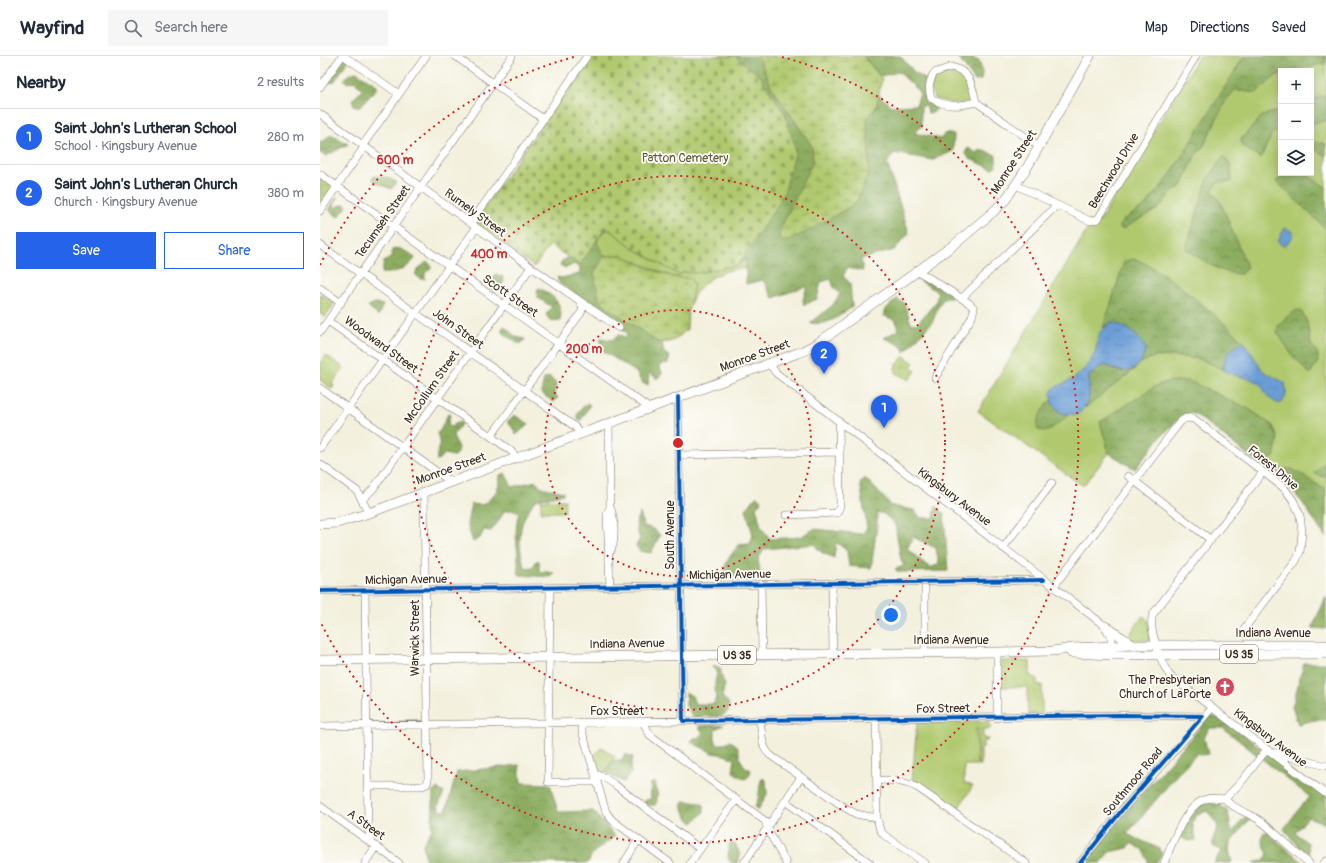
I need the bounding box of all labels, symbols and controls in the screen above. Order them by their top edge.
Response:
search box [108,10,388,46]
text: Wayfind [20,16,84,40]
icon: search [122,17,144,39]
text: Search here [154,18,228,37]
text: Map [1145,19,1168,36]
text: Directions [1190,19,1249,36]
text: Saved [1271,19,1306,36]
map controls [1278,68,1314,176]
button: + [1278,68,1314,104]
text: Nearby [16,72,65,93]
text: 2 results [257,74,304,90]
button: − [1278,104,1314,140]
text: Saint John's Lutheran School [54,119,237,138]
street label: Monroe Street [988,127,1040,197]
text: 1 [26,129,32,145]
text: 280 m [267,129,304,145]
street label: Beechwood Drive [1086,130,1142,211]
text: School · Kingsbury Avenue [54,138,197,154]
button: layers [1278,140,1314,176]
park label: Patton Cemetery [642,151,728,166]
text: 600 m [377,153,414,168]
text: Saint John's Lutheran Church [54,175,238,194]
street label: Tecumseh Street [352,182,414,262]
text: 2 [25,185,33,201]
text: 380 m [267,185,304,201]
street label: Rumely Street [441,186,509,240]
text: Church · Kingsbury Avenue [54,194,197,210]
button: Save [16,232,156,269]
button: Share [164,232,304,269]
text: 400 m [470,247,508,262]
street label: Scott Street [479,271,541,321]
street label: John Street [429,305,487,353]
street label: Woodward Street [341,313,421,377]
street label: Monroe Street [718,336,792,376]
pin: 2 [811,341,837,374]
text: 200 m [566,342,603,357]
street label: McCollum Street [401,347,463,426]
pin: 1 [871,395,897,428]
centre of rings [671,436,685,450]
street label: Forest Drive [1245,443,1301,494]
street label: Monroe Street [414,449,488,489]
street label: Kingsbury Avenue [914,464,994,530]
street label: South Avenue [663,500,678,570]
street label: Michigan Avenue [689,567,771,583]
street label: Michigan Avenue [365,572,447,588]
street label: Warwick Street [408,600,423,676]
your location [881,605,901,625]
street label: Indiana Avenue [1235,626,1311,641]
street label: Indiana Avenue [913,633,989,648]
street label: Indiana Avenue [589,636,665,652]
road number: US 35 [1220,645,1258,663]
road number: US 35 [718,646,756,664]
place label: The Presbyterian Church of LaPorte [1119,673,1211,702]
church icon: The Presbyterian Church of LaPorte [1214,676,1236,698]
street label: Fox Street [916,701,970,717]
street label: Fox Street [590,704,644,719]
street label: Kingsbury Avenue [1230,705,1310,771]
street label: Southmoor Road [1100,744,1166,819]
street label: A Street [344,806,388,844]

